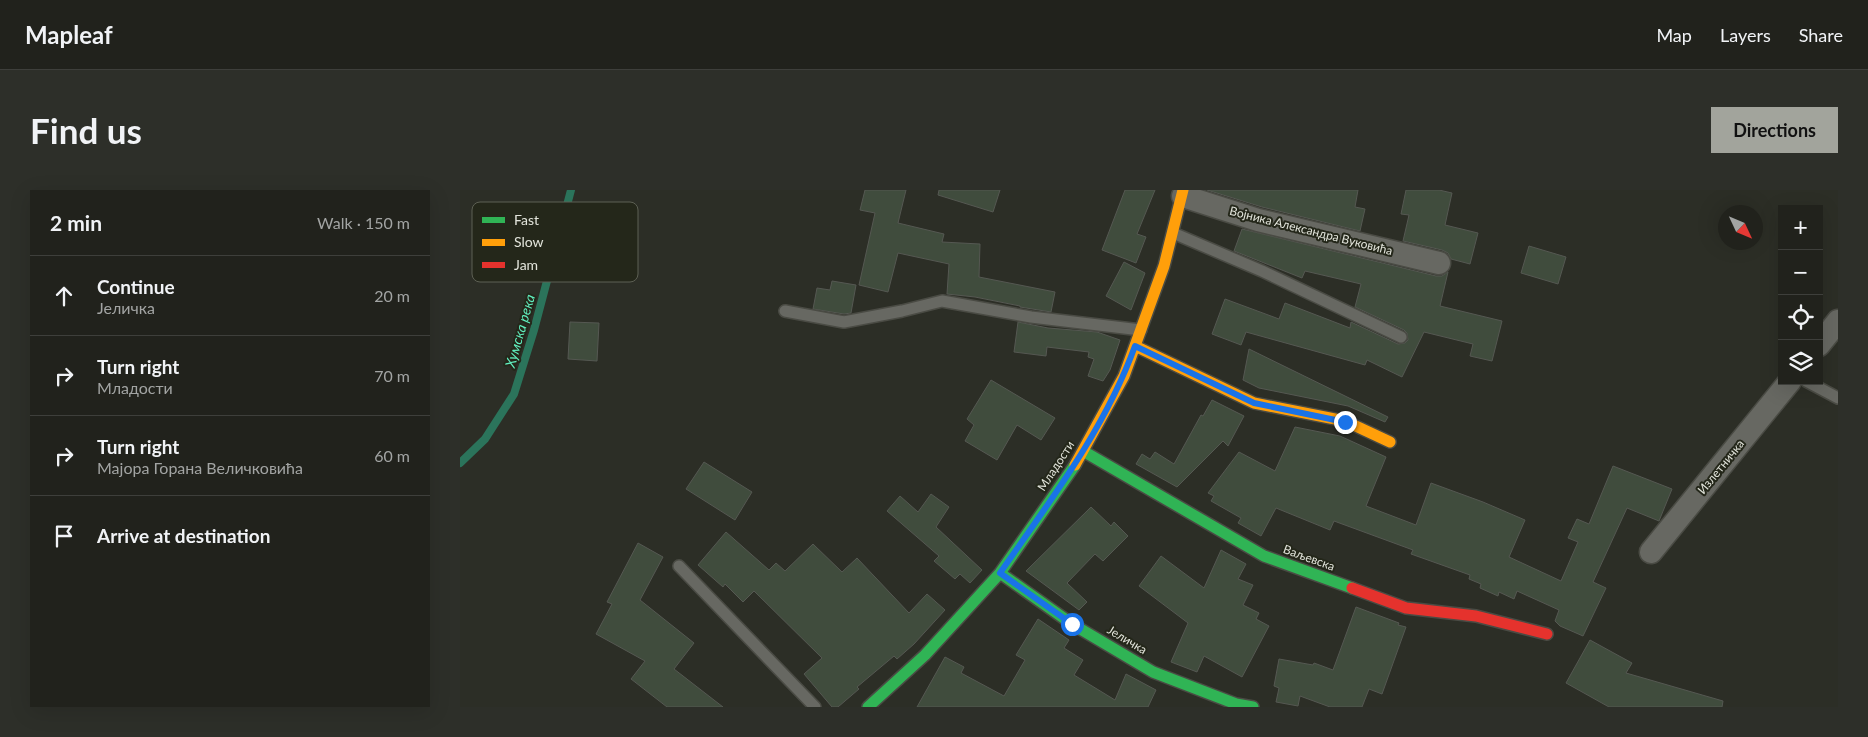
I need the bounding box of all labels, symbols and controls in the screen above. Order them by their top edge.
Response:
text: Mapleaf [25,20,113,49]
text: Map [1656,24,1692,46]
text: Layers [1720,24,1771,46]
text: Share [1799,24,1843,46]
button: Directions [1711,107,1838,153]
text: Find us [30,109,142,151]
legend [472,202,638,282]
street label: Војника Александра Вуковића [1228,203,1394,258]
north arrow [1718,205,1763,250]
map controls [1778,205,1823,385]
button: + [1778,205,1823,250]
text: 2 min [50,210,102,235]
text: Fast [514,211,539,228]
text: Walk · 150 m [317,213,410,232]
text: Slow [514,233,544,250]
button: − [1778,250,1823,295]
text: Jam [514,256,538,273]
text: Continue [97,275,175,298]
icon: ahead [50,282,78,310]
text: 20 m [374,286,410,305]
water label: Хумска река [501,292,538,370]
button: locate [1778,295,1823,340]
text: Јеличка [97,298,155,317]
button: layers [1778,340,1823,385]
text: Turn right [97,355,179,378]
icon: right [50,362,78,390]
text: 70 m [374,366,410,385]
text: Младости [97,378,173,397]
route end [1334,411,1357,434]
text: Turn right [97,435,179,458]
street label: Излетничка [1694,436,1747,497]
street label: Младости [1034,438,1077,494]
icon: right [50,442,78,470]
text: 60 m [374,446,410,465]
text: Мајора Горана Величковића [97,458,303,477]
icon: arrive [50,522,78,550]
text: Arrive at destination [97,524,270,547]
street label: Ваљевска [1281,541,1337,574]
route start [1061,613,1084,636]
street label: Јеличка [1105,622,1150,657]

